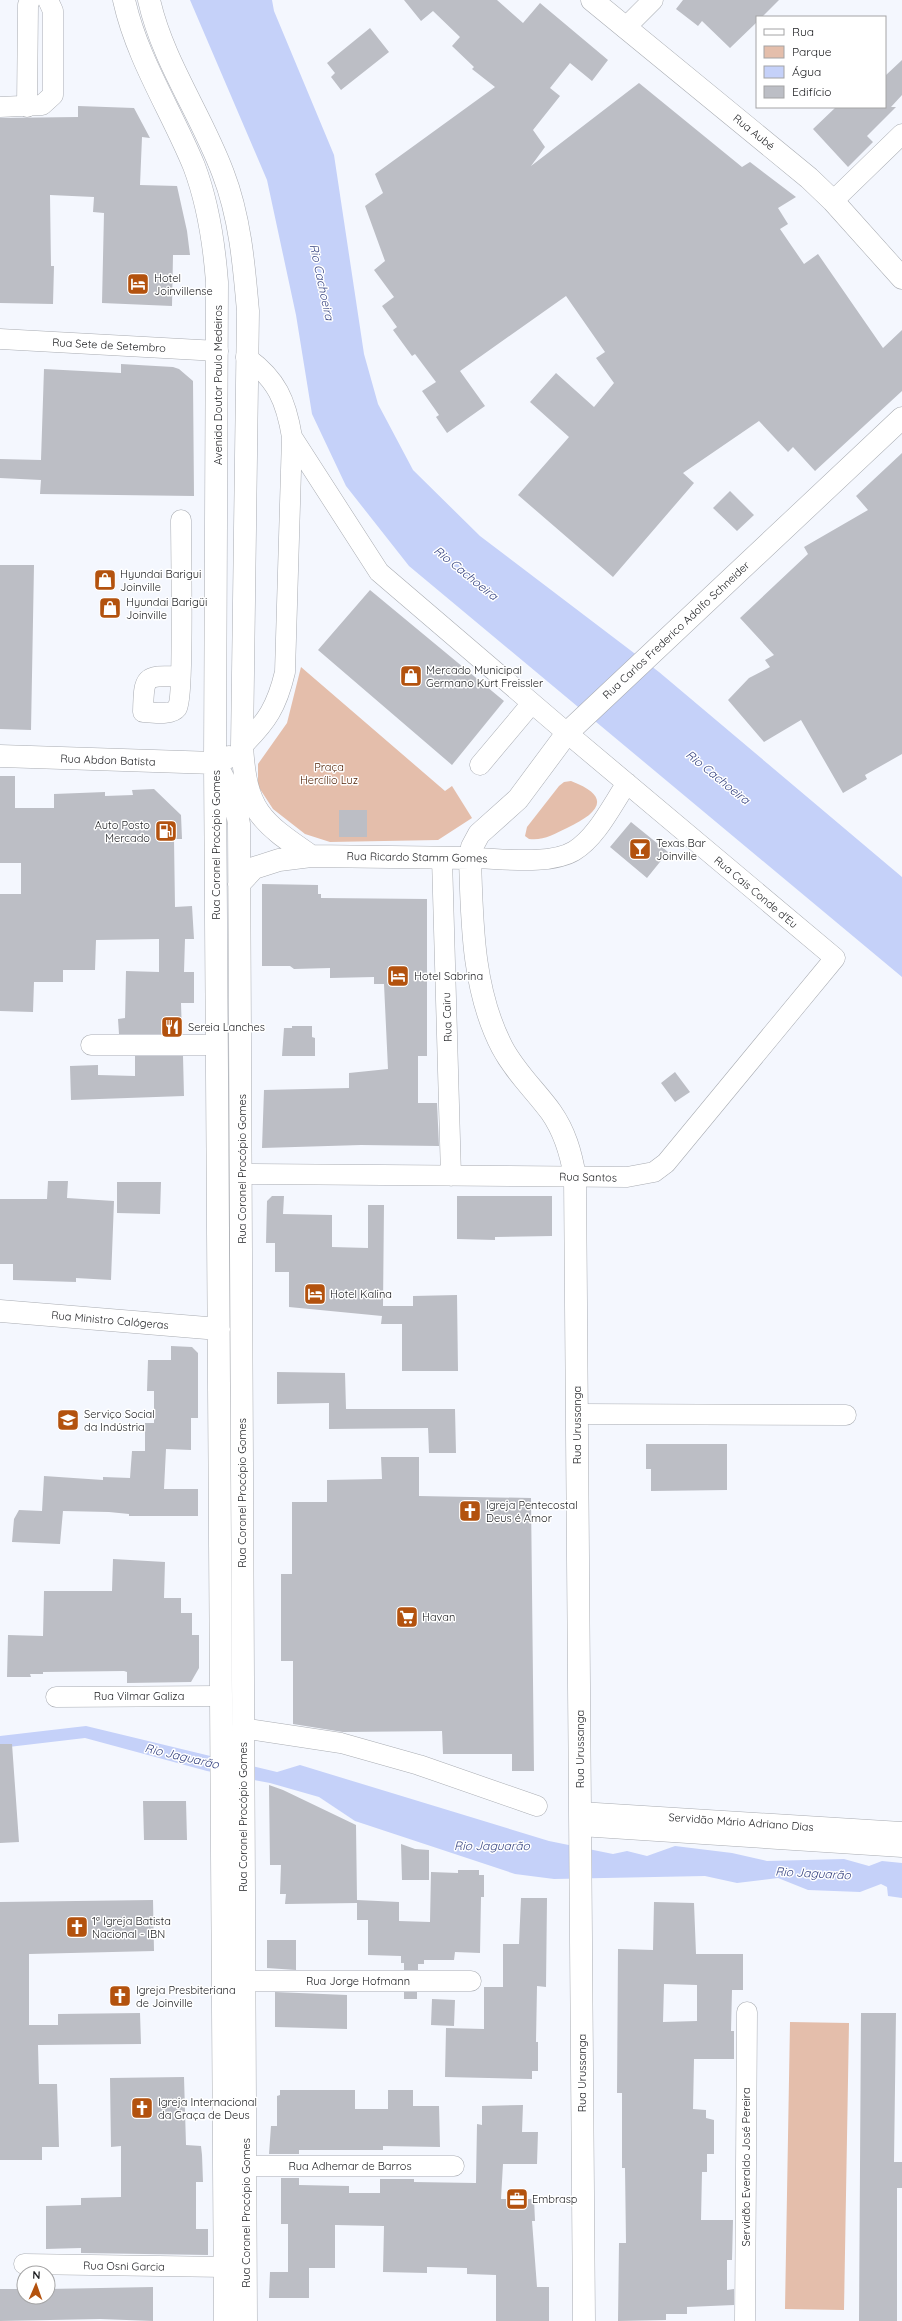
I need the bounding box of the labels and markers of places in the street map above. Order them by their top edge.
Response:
hotel icon: Hotel Joinvillense [125,271,151,297]
place label: Hotel Joinvillense [154,271,213,298]
shop icon: Hyundai Barigui Joinville [92,567,118,593]
place label: Hyundai Barigui Joinville [120,567,201,594]
shop icon: Hyundai Barigüi Joinville [97,595,123,621]
place label: Hyundai Barigüi Joinville [126,595,207,622]
shop icon: Mercado Municipal Germano Kurt Freissler [398,663,424,689]
place label: Mercado Municipal Germano Kurt Freissler [426,663,544,690]
place label: Auto Posto Mercado [95,818,150,845]
fuel station icon: Auto Posto Mercado [153,818,179,844]
bar icon: Texas Bar Joinville [627,836,653,862]
place label: Texas Bar Joinville [656,836,706,863]
hotel icon: Hotel Sabrina [385,963,411,989]
place label: Hotel Sabrina [414,969,483,983]
restaurant icon: Sereia Lanches [159,1014,185,1040]
place label: Sereia Lanches [188,1020,265,1034]
hotel icon: Hotel Kalina [302,1281,328,1307]
place label: Hotel Kalina [330,1287,392,1301]
school or university icon: Serviço Social da Indústria [55,1407,81,1433]
place label: Serviço Social da Indústria [84,1407,155,1434]
church icon: Igreja Pentecostal Deus é Amor [457,1498,483,1524]
place label: Igreja Pentecostal Deus é Amor [486,1498,578,1525]
supermarket icon: Havan [394,1604,420,1630]
place label: Havan [422,1610,455,1624]
church icon: 1ª Igreja Batista Nacional - IBN [64,1914,90,1940]
place label: 1ª Igreja Batista Nacional - IBN [92,1914,171,1941]
church icon: Igreja Presbiteriana de Joinville [107,1983,133,2009]
place label: Igreja Presbiteriana de Joinville [136,1983,236,2010]
church icon: Igreja Internacional da Graça de Deus [129,2095,155,2121]
place label: Igreja Internacional da Graça de Deus [158,2095,257,2122]
office icon: Embrasp [504,2186,530,2212]
place label: Embrasp [532,2192,578,2206]

